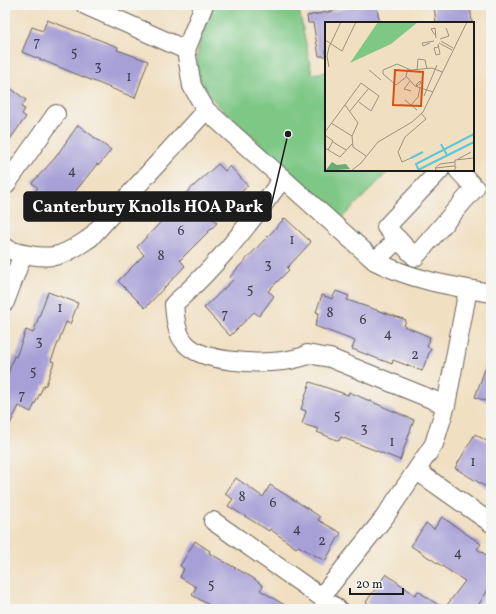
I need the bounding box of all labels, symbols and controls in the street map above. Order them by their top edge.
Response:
inset map [325,22,474,171]
house number: 7 [34,33,41,52]
house number: 5 [71,43,77,62]
house number: 3 [94,57,102,76]
house number: 1 [126,68,132,87]
house number: 4 [68,162,76,181]
callout: Canterbury Knolls HOA Park [24,192,271,221]
text: Canterbury Knolls HOA Park [33,196,264,219]
house number: 6 [177,222,185,241]
house number: 1 [289,231,295,250]
house number: 8 [157,247,165,266]
house number: 3 [264,255,272,274]
house number: 5 [247,280,253,299]
house number: 1 [57,299,63,318]
house number: 8 [326,304,334,323]
house number: 7 [222,305,229,324]
house number: 6 [359,311,367,330]
house number: 4 [384,325,392,344]
house number: 3 [35,332,43,351]
house number: 2 [411,346,419,365]
house number: 5 [30,362,36,381]
house number: 7 [19,386,26,405]
house number: 5 [334,406,340,425]
house number: 3 [360,419,368,438]
house number: 1 [389,433,395,452]
house number: 1 [470,453,476,472]
house number: 8 [238,488,246,507]
house number: 6 [269,494,277,513]
house number: 4 [293,520,301,539]
house number: 2 [318,532,326,551]
house number: 4 [454,544,462,563]
scale bar [350,570,403,596]
house number: 5 [208,575,214,594]
text: 20 m [356,577,383,593]

